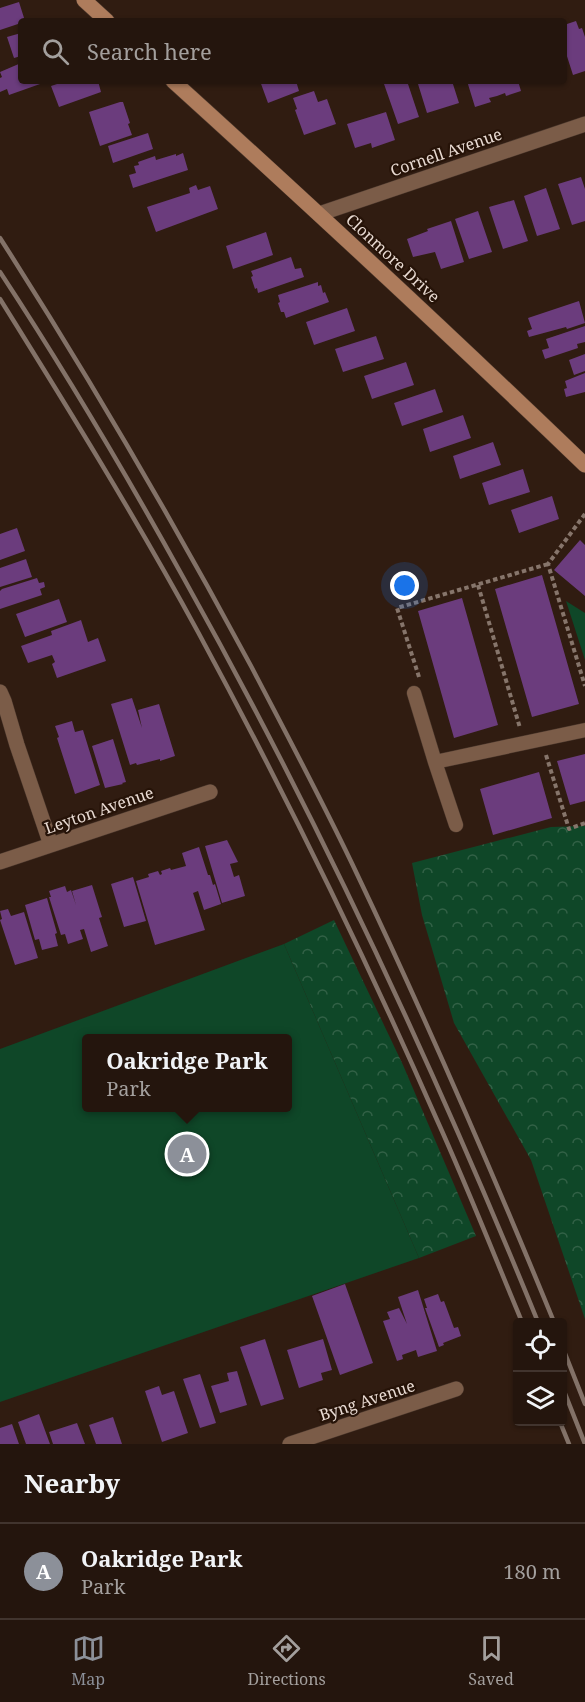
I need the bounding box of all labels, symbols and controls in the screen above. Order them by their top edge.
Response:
search box [18,18,567,84]
icon: search [39,35,72,68]
text: Search here [87,36,212,66]
street label: Cornell Avenue [387,123,505,181]
street label: Clonmore Drive [341,209,445,307]
your location [390,571,419,600]
street label: Leyton Avenue [41,781,157,839]
popup [82,1034,292,1112]
text: Oakridge Park [106,1045,268,1075]
text: Park [106,1075,151,1102]
pin: A [168,1132,207,1176]
map controls [513,1318,567,1426]
button: locate [513,1318,567,1372]
button: layers [513,1372,567,1426]
street label: Byng Avenue [316,1374,418,1426]
text: Nearby [24,1465,120,1501]
text: Oakridge Park [81,1543,242,1573]
text: A [36,1558,51,1585]
text: 180 m [503,1558,561,1585]
text: Park [81,1573,125,1600]
tab: Map [71,1632,105,1690]
tab: Directions [248,1632,326,1690]
tab: Saved [468,1632,514,1690]

